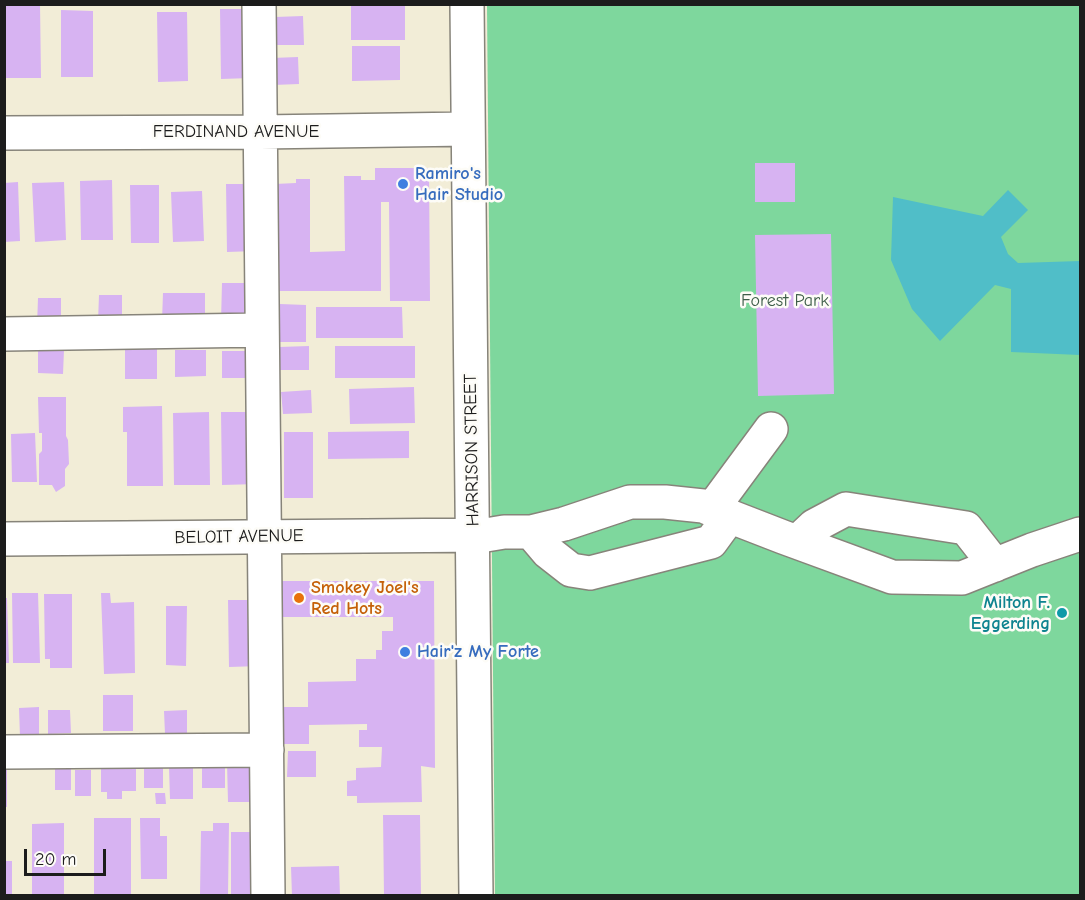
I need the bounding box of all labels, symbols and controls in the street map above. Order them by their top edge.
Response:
street label: FERDINAND AVENUE [153,121,319,143]
place label: Ramiro's Hair Studio [415,163,503,206]
marker: Ramiro's Hair Studio [396,177,410,191]
park label: Forest Park [741,290,829,312]
street label: HARRISON STREET [460,374,484,526]
street label: BELOIT AVENUE [174,525,304,549]
place label: Smokey Joel's Red Hots [311,577,419,620]
marker: Smokey Joel's Red Hots [292,591,306,605]
place label: Milton F. Eggerding [971,592,1050,634]
marker: Milton F. Eggerding [1055,606,1069,620]
place label: Hair'z My Forte [417,641,539,663]
marker: Hair'z My Forte [398,645,412,659]
scale bar [27,837,110,875]
text: 20 m [35,849,76,870]

